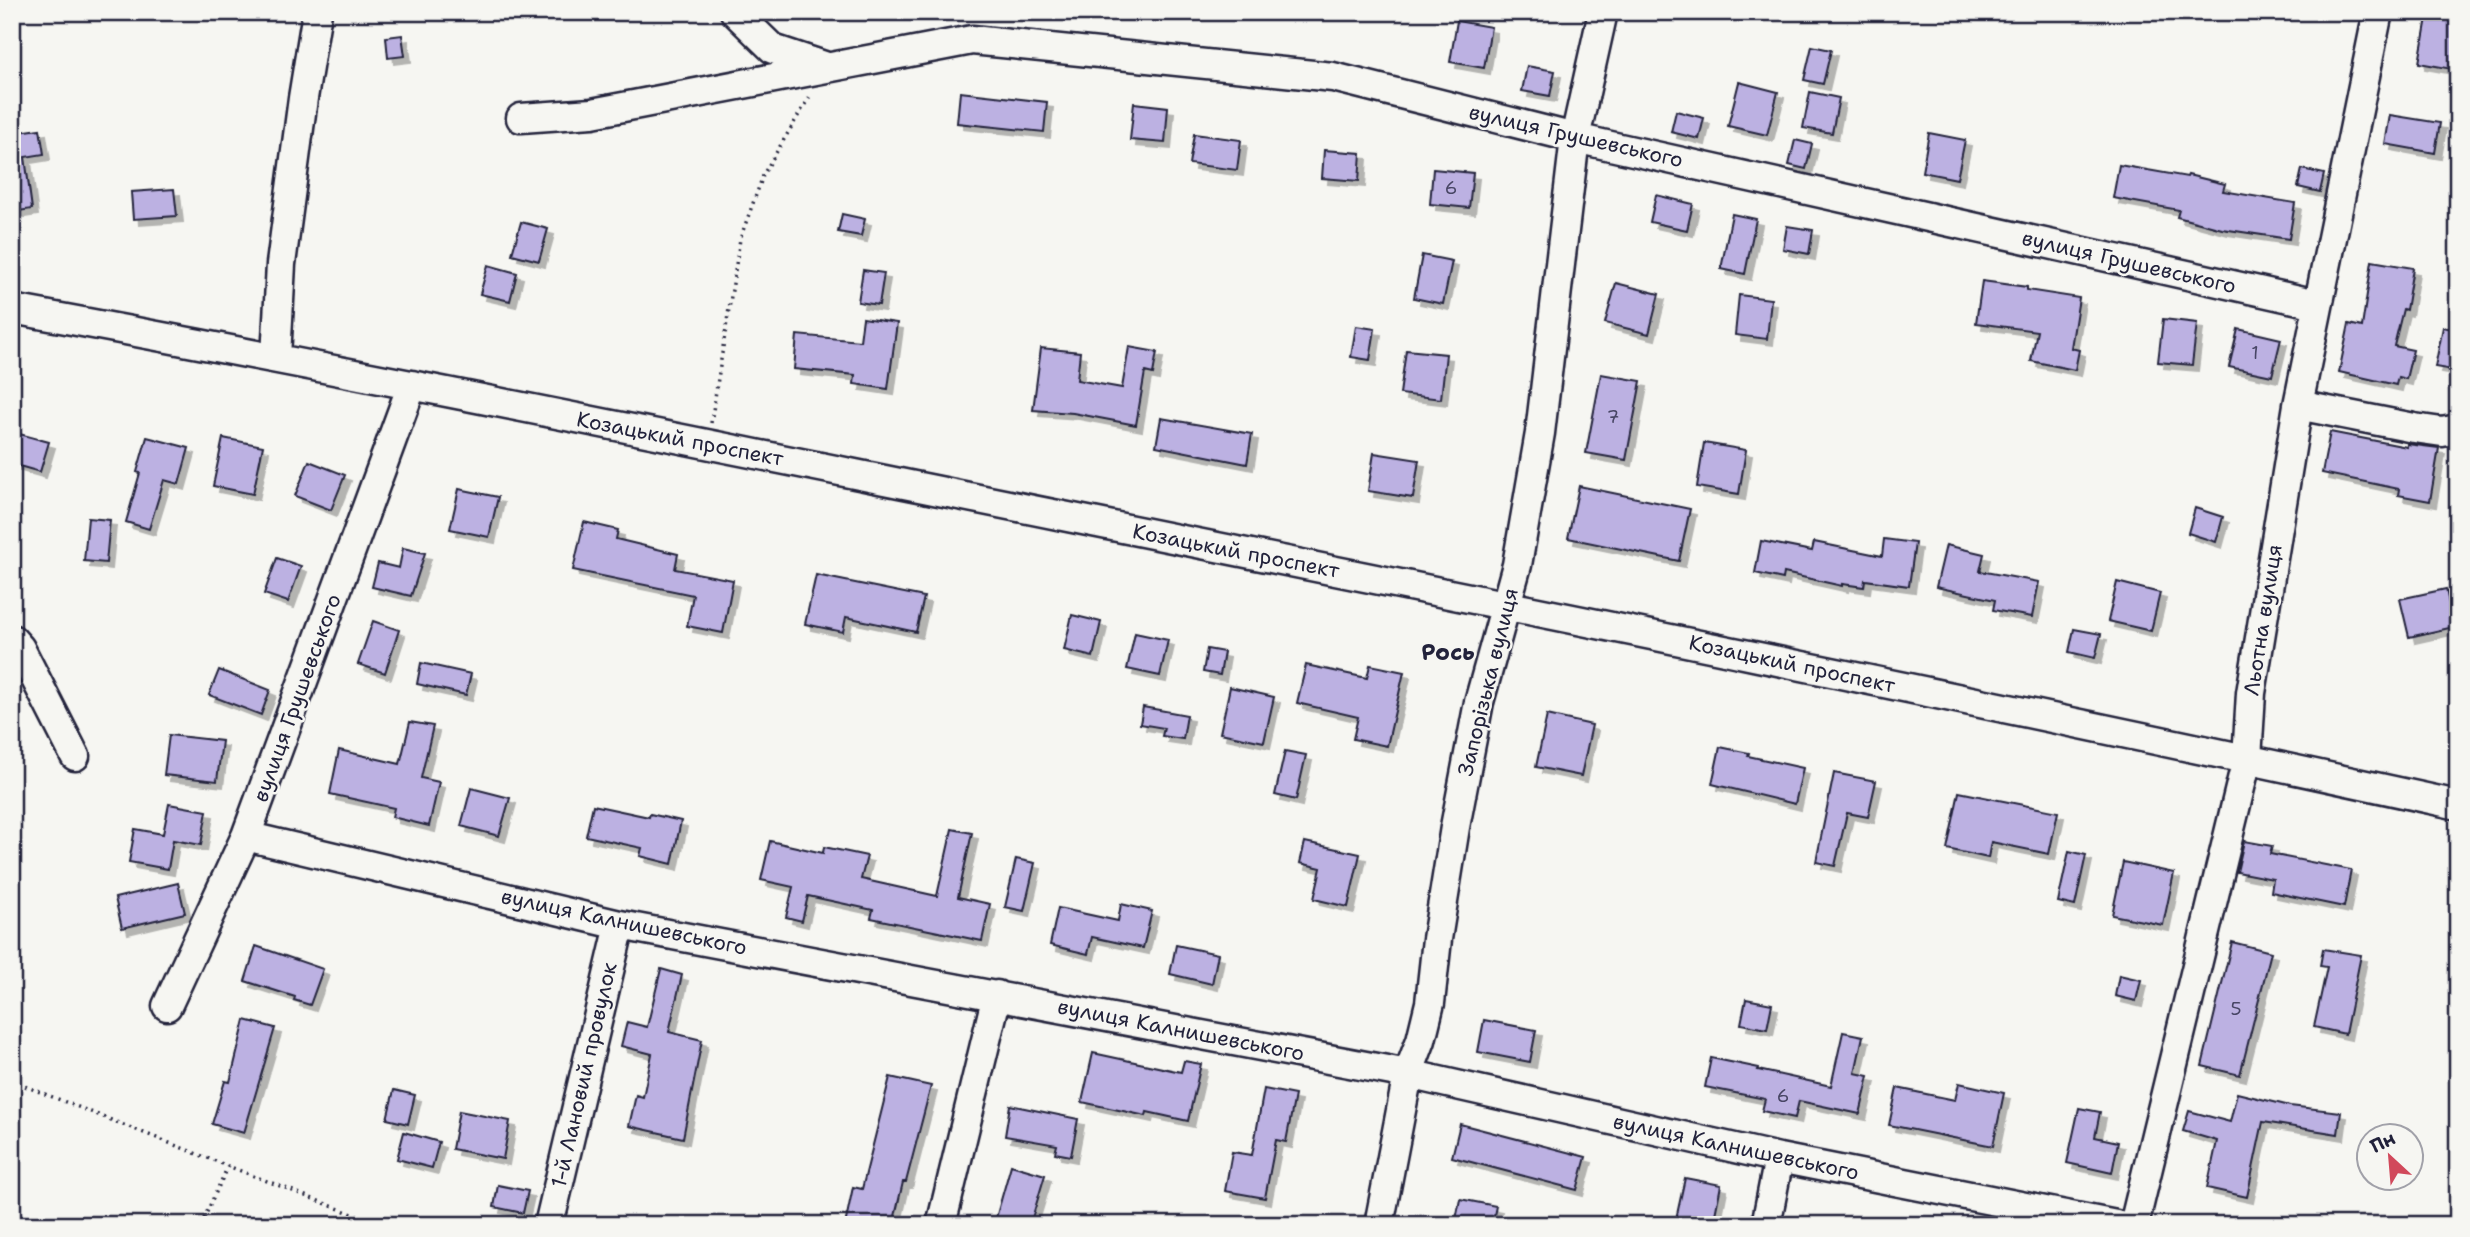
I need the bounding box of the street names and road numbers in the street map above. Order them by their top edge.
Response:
street label: вулиця Грушевського [1466,98,1686,174]
street label: вулиця Грушевського [2019,224,2239,300]
street label: Козацький проспект [574,405,786,473]
street label: Козацький проспект [1130,517,1342,585]
street label: Льотна вулиця [2237,542,2289,698]
street label: Запорізька вулиця [1451,585,1525,779]
street label: вулиця Грушевського [246,590,348,806]
street label: Козацький проспект [1686,628,1898,700]
street label: вулиця Калнишевського [498,882,750,962]
street label: 1-й Лановий провулок [544,960,624,1190]
street label: вулиця Калнишевського [1055,992,1307,1068]
street label: вулиця Калнишевського [1610,1107,1862,1187]

